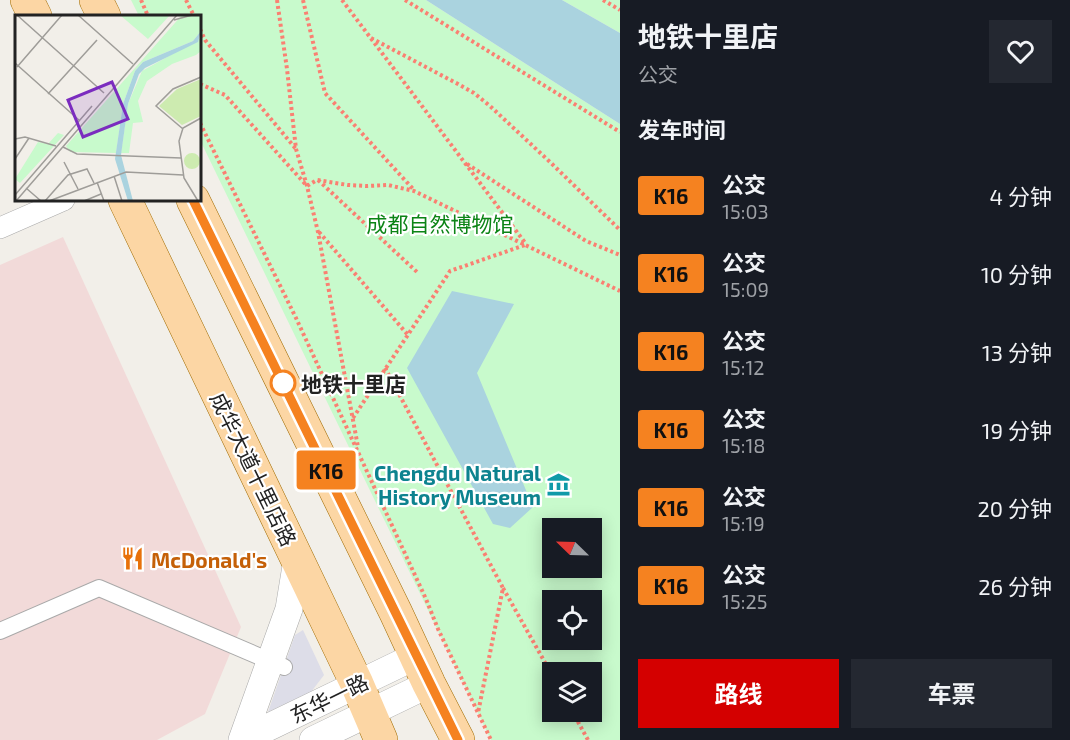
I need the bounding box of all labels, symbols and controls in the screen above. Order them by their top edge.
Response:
inset map [15,15,201,201]
text: 地铁十里店 [638,19,778,53]
button: heart [989,20,1052,83]
text: 公交 [638,62,678,86]
text: 发车时间 [638,116,726,142]
text: 公交 [722,171,766,197]
text: K16 [654,183,688,208]
text: 4 分钟 [990,183,1052,209]
text: 15:03 [722,199,769,223]
park label: 成都自然博物馆 [367,211,514,236]
text: 公交 [722,249,766,275]
text: K16 [654,261,688,286]
text: 10 分钟 [981,261,1052,287]
text: 15:09 [722,277,769,301]
text: 公交 [722,327,766,353]
text: K16 [654,339,688,364]
text: 13 分钟 [982,339,1052,365]
text: 15:12 [722,355,765,379]
marker: 地铁十里店 [270,370,296,396]
place label: 地铁十里店 [301,371,406,396]
street label: 成华大道十里店路 [206,388,302,550]
text: 公交 [722,405,766,431]
text: K16 [654,417,688,442]
text: 19 分钟 [982,417,1052,443]
text: 15:18 [722,433,766,457]
line badge: K16 [292,450,360,490]
text: K16 [309,458,343,483]
place label: Chengdu Natural History Museum [374,460,541,510]
museum icon: Chengdu Natural History Museum [546,471,572,497]
text: 公交 [722,483,766,509]
text: K16 [654,495,688,520]
text: 20 分钟 [977,495,1052,521]
text: 15:19 [722,511,765,535]
north arrow [542,518,602,578]
map controls [542,518,602,722]
restaurant icon: McDonald's [120,546,146,572]
place label: McDonald's [151,547,267,572]
text: 公交 [722,561,766,587]
text: K16 [654,573,688,598]
text: 26 分钟 [978,573,1052,599]
text: 15:25 [722,589,767,613]
button: locate [542,590,602,650]
button: 路线 [638,659,839,728]
button: 车票 [851,659,1052,728]
button: layers [542,662,602,722]
street label: 东华一路 [286,668,372,728]

